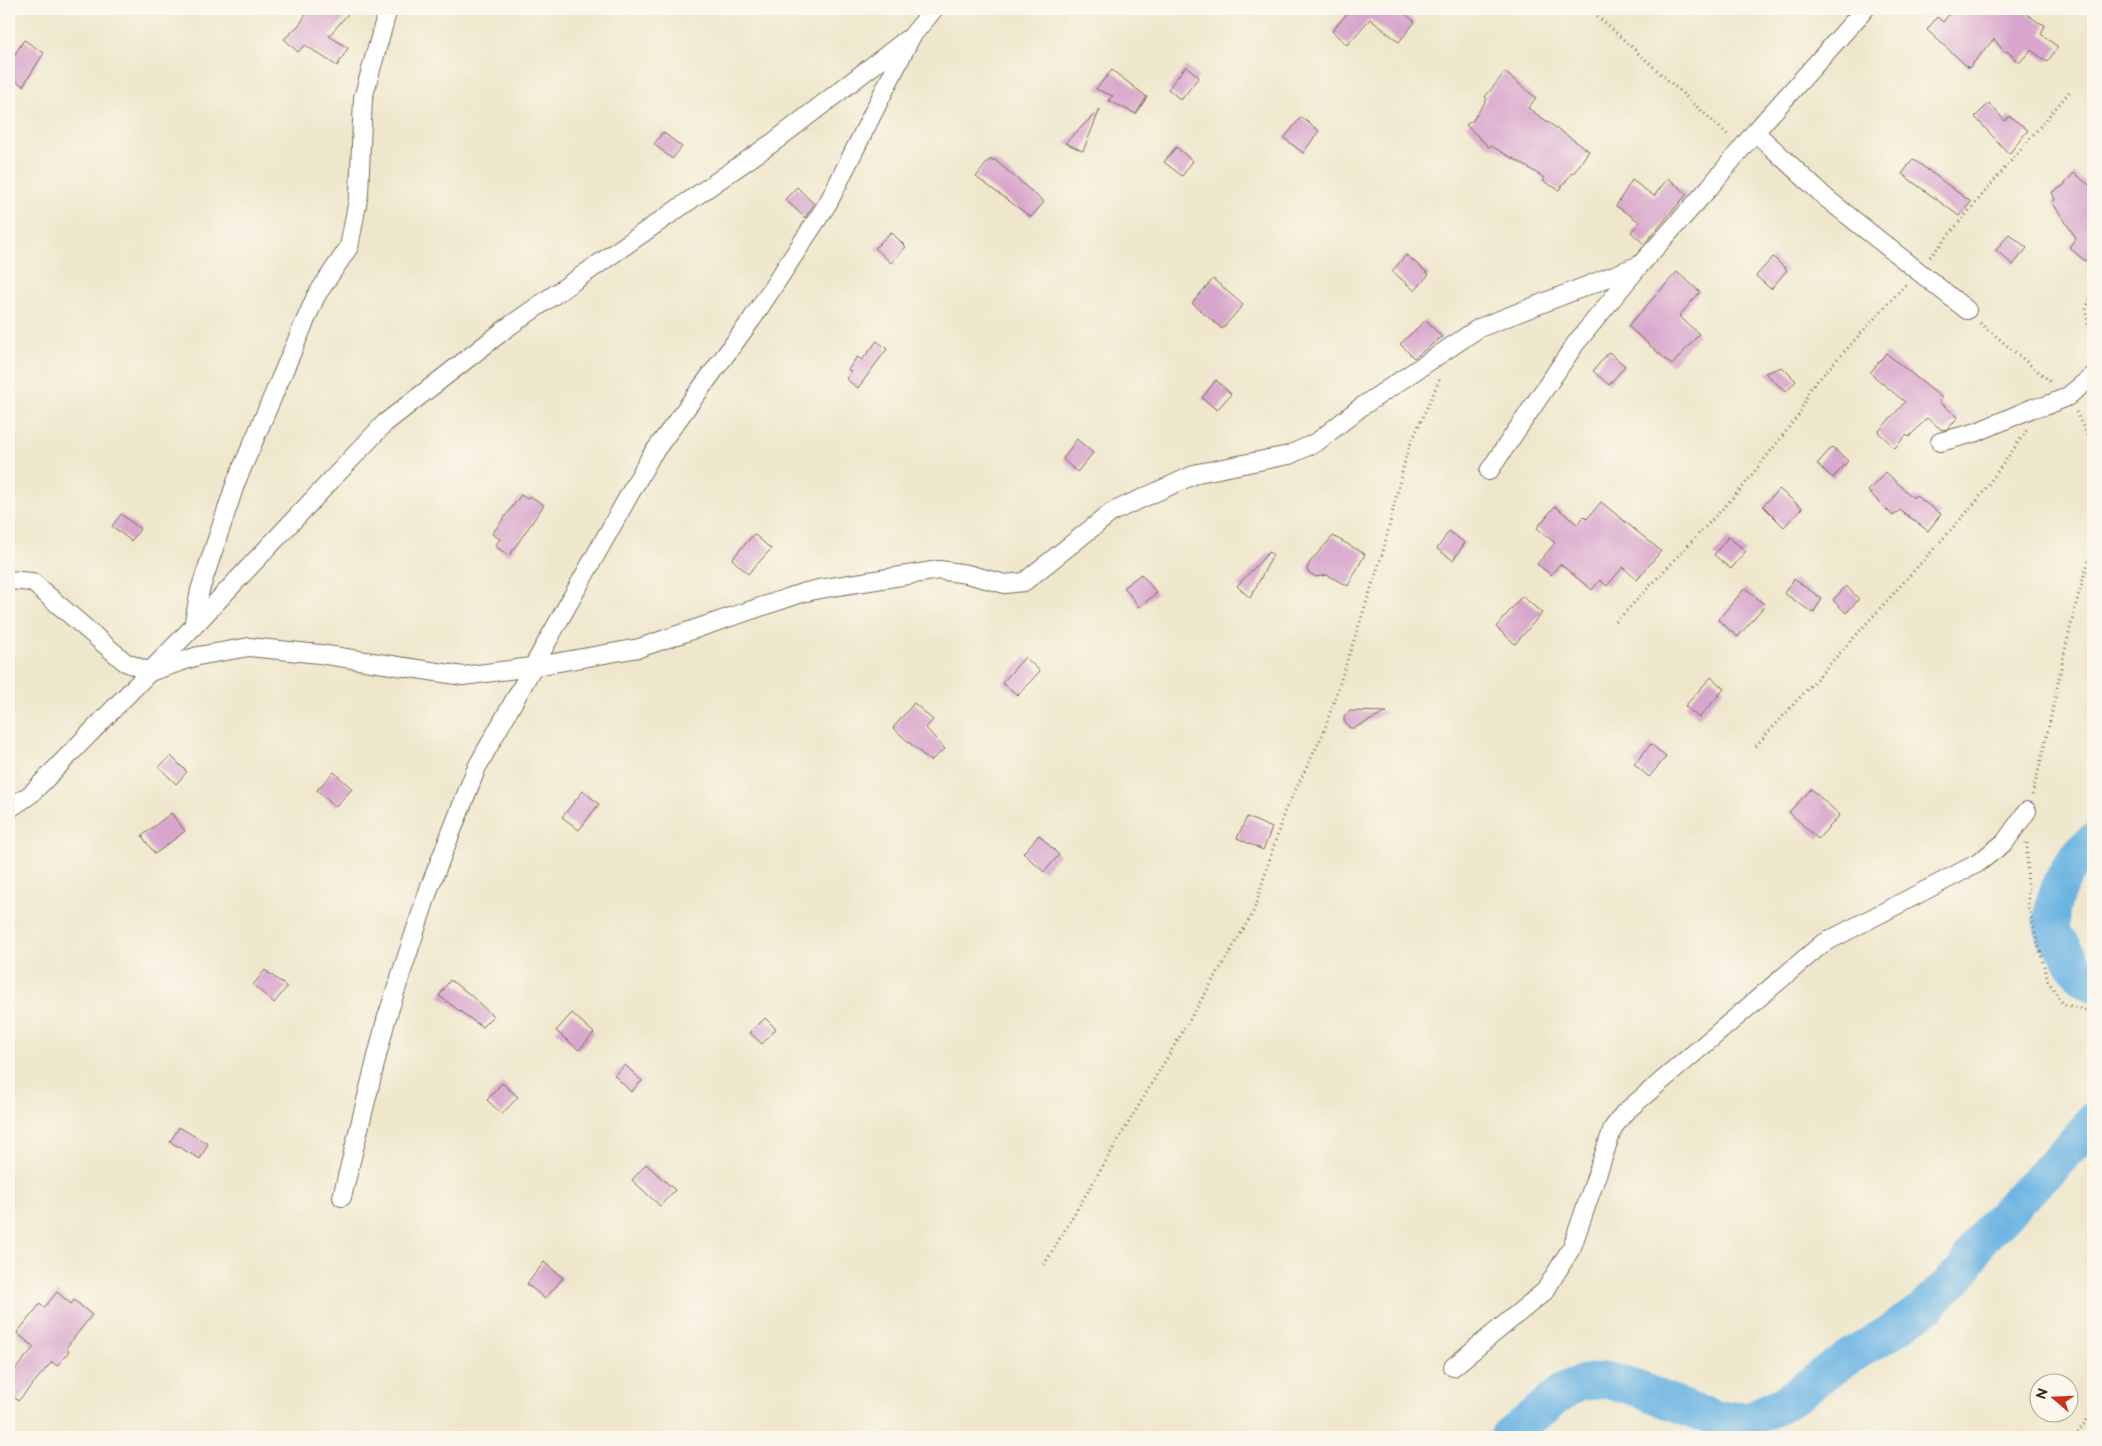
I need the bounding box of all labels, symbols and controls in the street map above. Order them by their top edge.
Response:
north arrow [2030,1374,2080,1424]
text: N [2032,1386,2052,1402]

